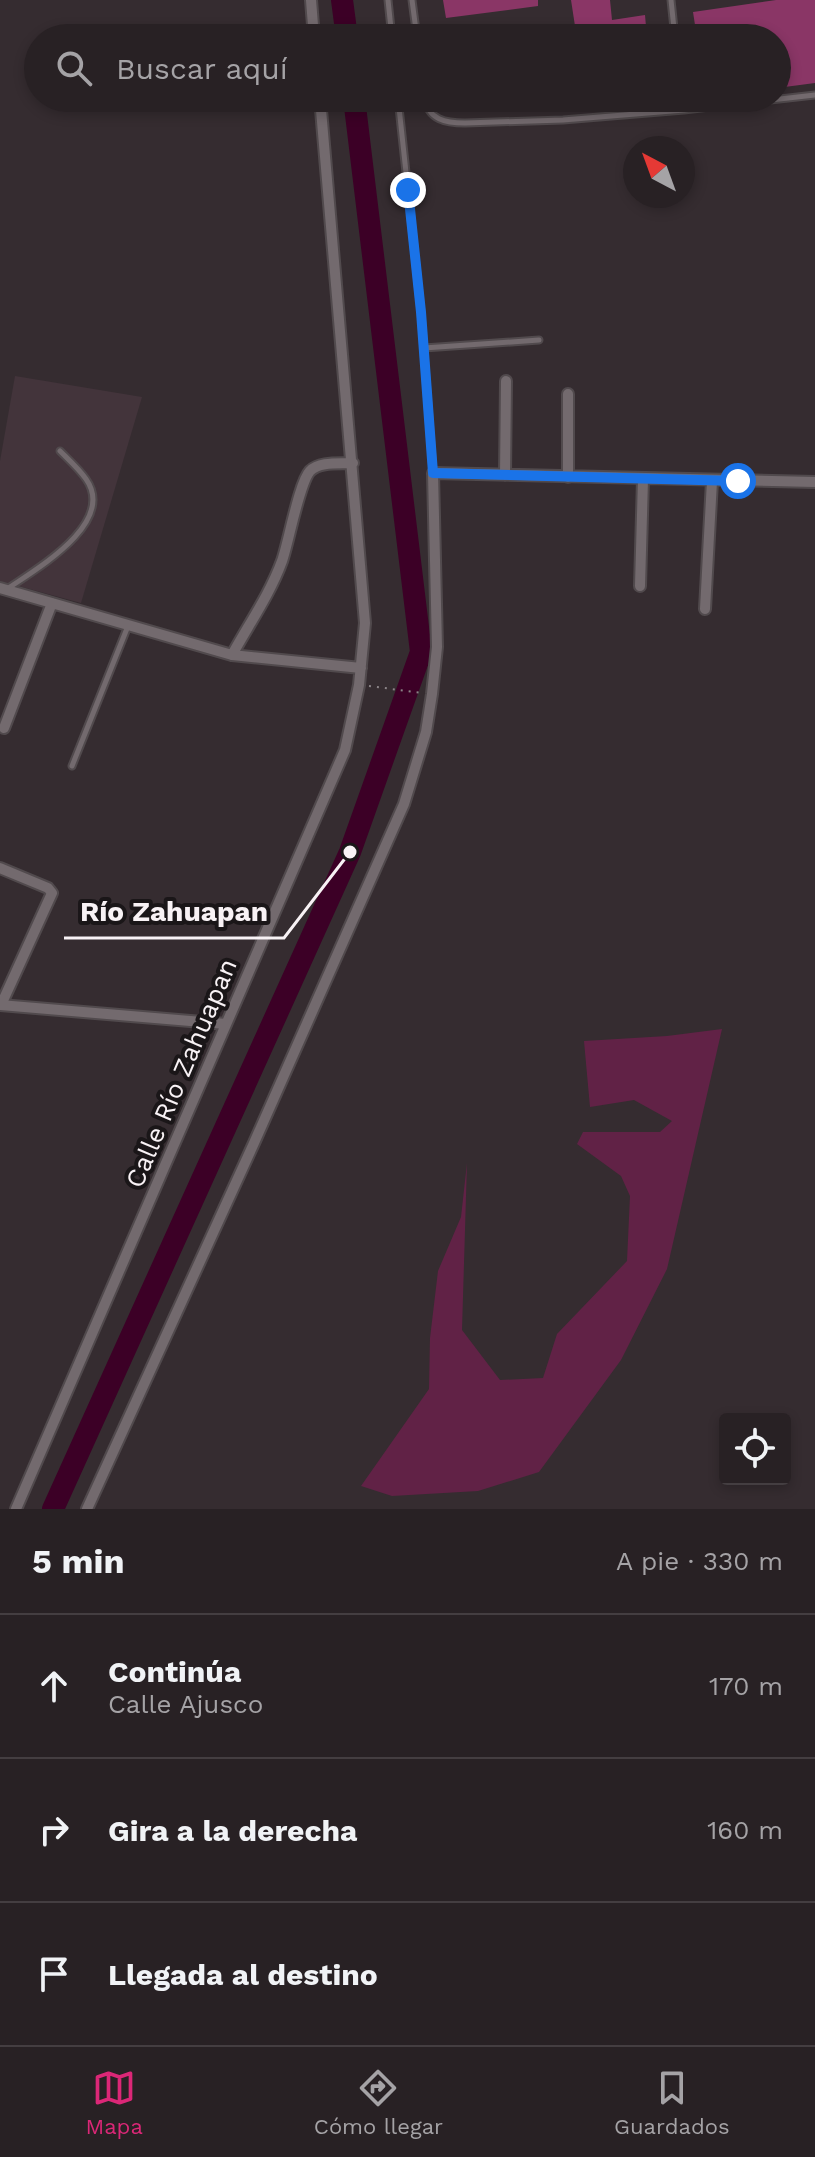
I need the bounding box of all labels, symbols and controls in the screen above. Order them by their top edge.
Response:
search box [24,24,791,112]
icon: search [52,46,96,90]
text: Buscar aquí [116,51,288,86]
north arrow [623,136,695,208]
route end [390,172,426,208]
route start [720,463,756,499]
callout: Río Zahuapan [64,886,284,938]
text: Río Zahuapan [80,895,268,928]
street label: Calle Río Zahuapan [119,954,243,1192]
map controls [719,1413,791,1485]
button: locate [719,1413,791,1485]
text: 5 min [32,1541,125,1581]
text: A pie · 330 m [616,1546,783,1576]
text: Continúa [108,1654,241,1689]
icon: ahead [32,1664,76,1708]
text: 170 m [709,1671,783,1701]
text: Calle Ajusco [108,1689,263,1719]
icon: right [32,1808,76,1852]
text: Gira a la derecha [108,1813,357,1848]
text: 160 m [707,1815,783,1845]
icon: arrive [32,1952,76,1996]
text: Llegada al destino [108,1957,378,1992]
tab: Mapa [85,2066,143,2139]
tab: Cómo llegar [314,2066,443,2139]
tab: Guardados [614,2066,730,2139]

